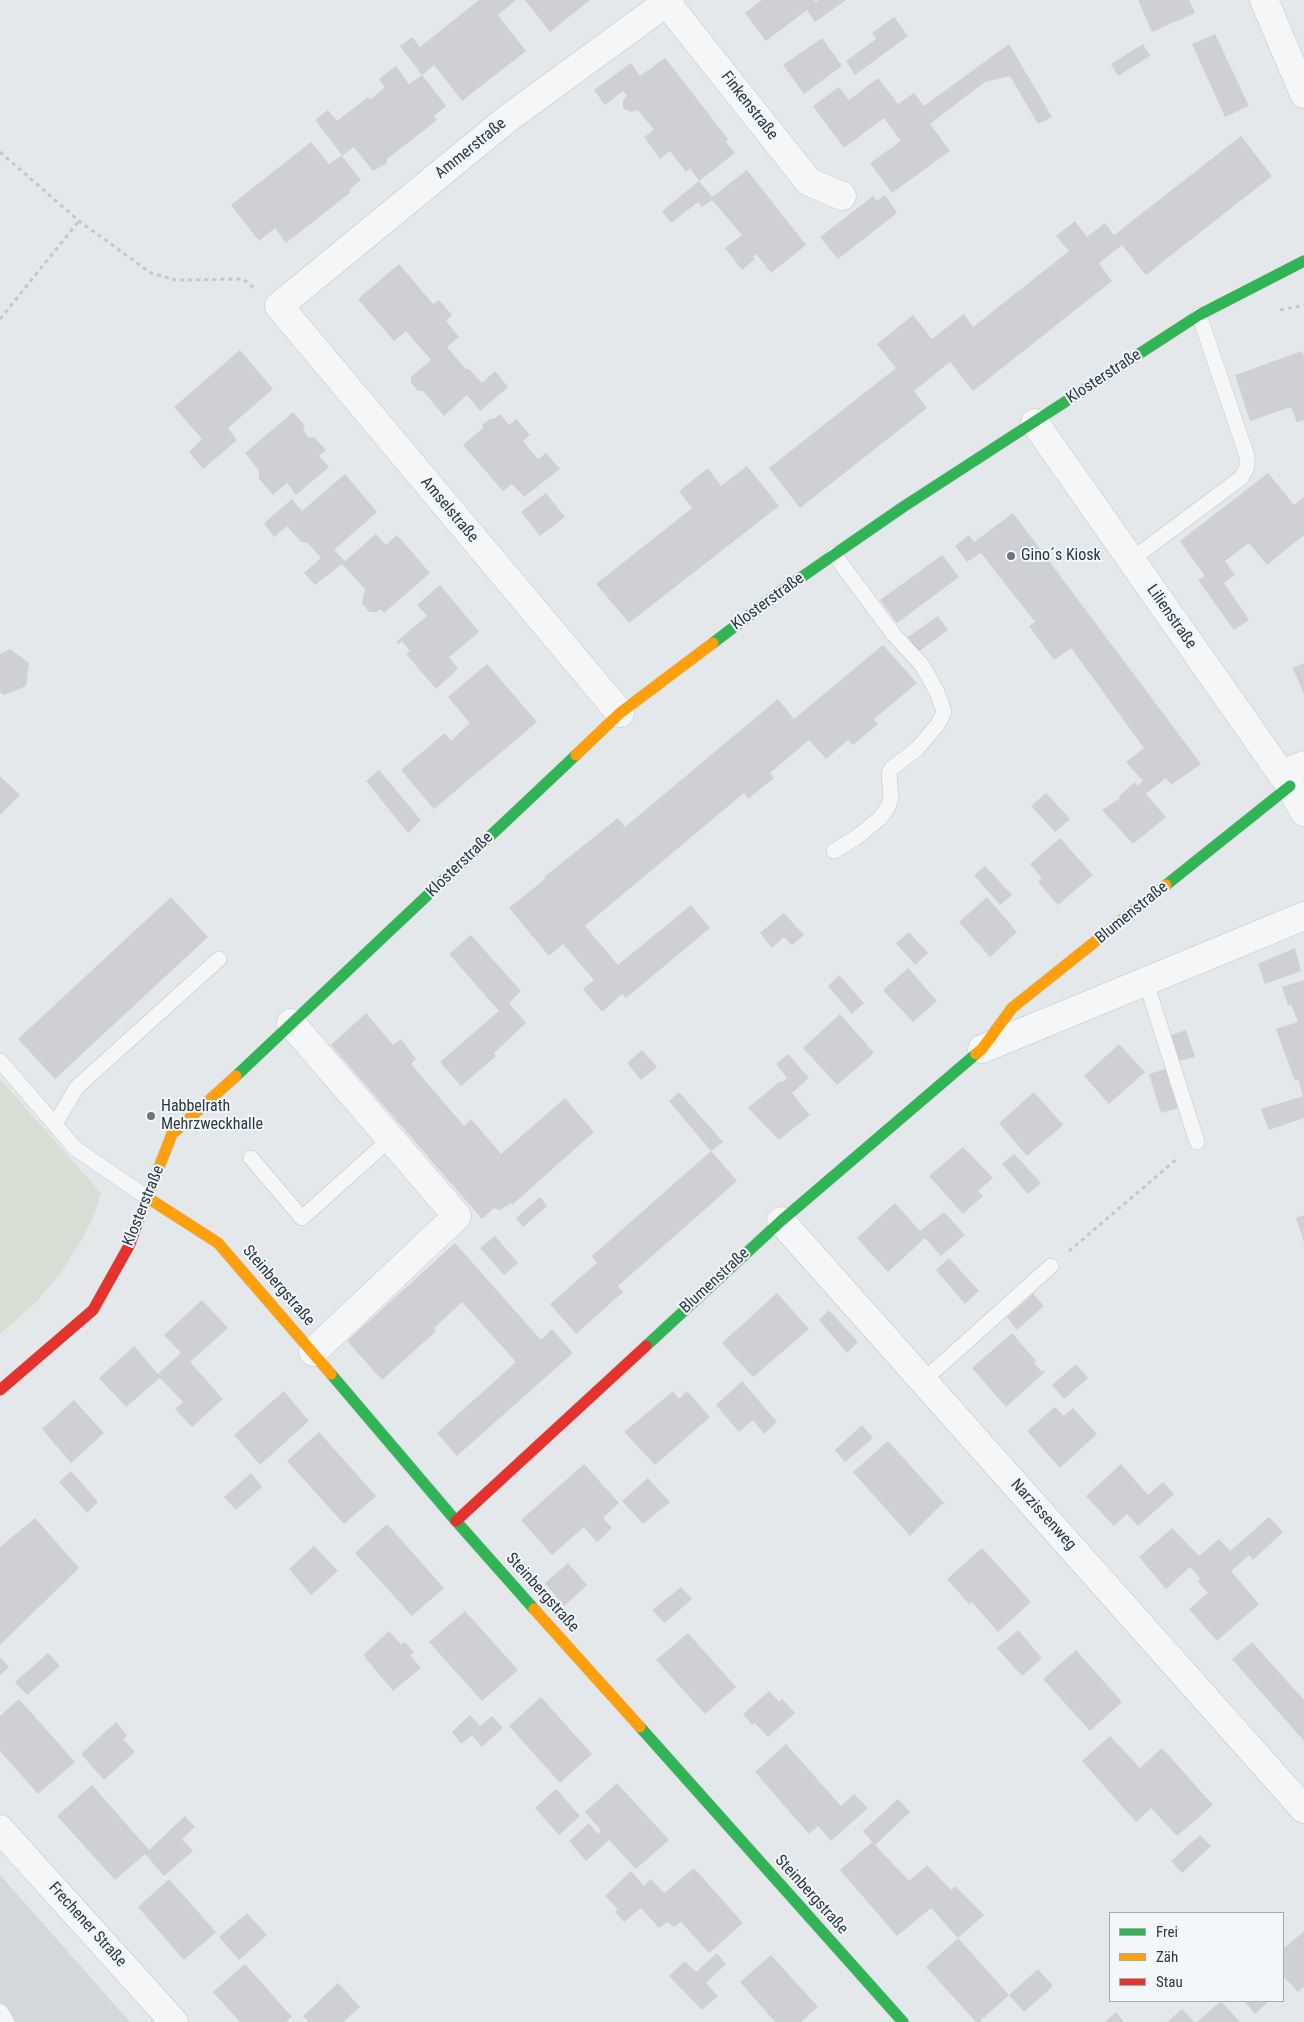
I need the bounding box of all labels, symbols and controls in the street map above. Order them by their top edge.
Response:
street label: Finkenstraße [716,68,782,144]
street label: Ammerstraße [432,115,510,183]
street label: Klosterstraße [1063,346,1145,408]
street label: Amselstraße [416,473,482,547]
place label: Gino´s Kiosk [1021,546,1101,566]
marker: Gino´s Kiosk [1005,550,1017,562]
street label: Klosterstraße [728,569,808,635]
street label: Lilienstraße [1142,581,1200,653]
street label: Klosterstraße [423,829,497,901]
street label: Blumenstraße [1092,878,1172,948]
place label: Habbelrath Mehrzweckhalle [161,1097,263,1135]
marker: Habbelrath Mehrzweckhalle [145,1110,157,1122]
street label: Klosterstraße [119,1163,169,1249]
street label: Steinbergstraße [238,1242,318,1330]
street label: Blumenstraße [676,1244,754,1318]
street label: Narzissenweg [1006,1476,1080,1554]
street label: Steinbergstraße [501,1549,583,1637]
street label: Steinbergstraße [770,1851,852,1939]
street label: Frechener Straße [44,1879,130,1971]
legend [1109,1912,1284,2002]
text: Frei [1156,1923,1178,1941]
text: Zäh [1156,1948,1178,1966]
text: Stau [1156,1973,1183,1991]

